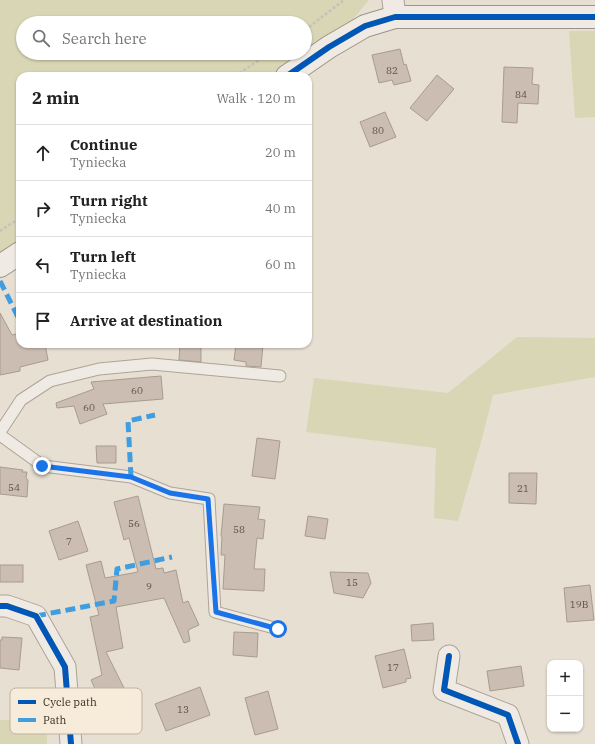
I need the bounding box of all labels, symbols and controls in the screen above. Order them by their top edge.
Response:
search box [16,16,312,60]
icon: search [30,27,52,49]
text: Search here [62,29,147,48]
house number: 82 [386,64,398,77]
text: 2 min [32,87,80,109]
house number: 84 [515,88,527,101]
text: Walk · 120 m [217,90,296,107]
house number: 80 [372,124,384,137]
text: Continue [70,135,137,154]
icon: ahead [32,142,54,164]
text: 20 m [265,144,296,161]
text: Tyniecka [70,154,126,171]
text: Turn right [70,191,148,210]
icon: right [32,198,54,220]
text: 40 m [265,200,296,217]
text: Tyniecka [70,210,126,227]
text: Turn left [70,247,136,266]
icon: left [32,254,54,276]
text: 60 m [265,256,296,273]
text: Tyniecka [70,266,126,283]
icon: arrive [32,310,54,332]
text: Arrive at destination [70,311,222,330]
house number: 60 [131,384,143,397]
house number: 60 [83,401,95,414]
route end [33,457,51,475]
house number: 54 [8,481,20,494]
house number: 21 [517,482,529,495]
house number: 56 [128,517,140,530]
house number: 58 [233,523,245,536]
house number: 7 [66,535,72,548]
house number: 15 [346,576,358,589]
house number: 9 [146,580,152,593]
house number: 19B [570,598,589,611]
route start [269,620,287,638]
map controls [547,660,583,732]
button: + [547,660,583,696]
house number: 17 [387,661,399,674]
legend [10,688,142,734]
text: Cycle path [43,695,97,709]
button: − [547,696,583,732]
house number: 13 [177,703,189,716]
text: Path [43,713,66,727]

